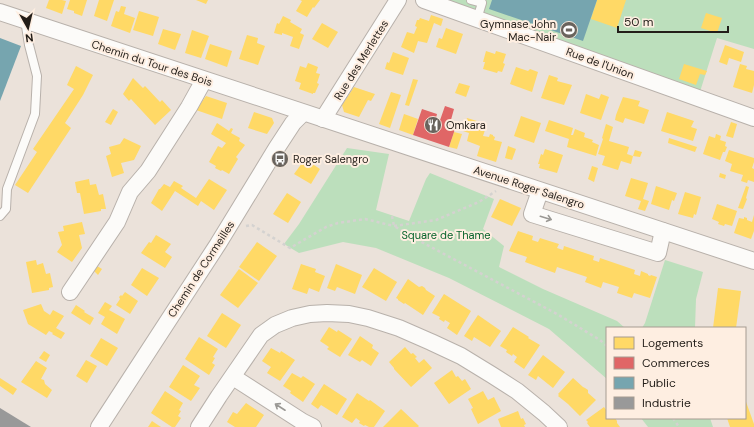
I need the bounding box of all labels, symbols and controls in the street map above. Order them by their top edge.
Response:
north arrow [8,8,48,48]
scale bar [618,8,728,34]
text: 50 m [624,14,653,30]
street label: Rue des Merlettes [331,17,391,103]
place label: Gymnase John Mac-Nair [480,17,556,44]
sports icon: Gymnase John Mac-Nair [559,20,579,40]
text: N [24,30,34,45]
street label: Chemin du Tour des Bois [90,37,214,89]
street label: Rue de l'Union [564,44,636,82]
restaurant icon: Omkara [423,115,443,135]
place label: Omkara [446,118,486,132]
bus stop icon: Roger Salengro [270,149,290,169]
place label: Roger Salengro [293,152,369,166]
street label: Avenue Roger Salengro [472,162,586,212]
one-way arrow [540,215,553,222]
street label: Chemin de Cormeilles [165,218,237,320]
park label: Square de Thame [401,228,491,242]
legend [606,327,746,419]
text: Logements [642,335,703,351]
text: Commerces [642,355,710,371]
text: Public [642,375,676,391]
text: Industrie [642,395,691,411]
one-way arrow [275,403,286,411]

